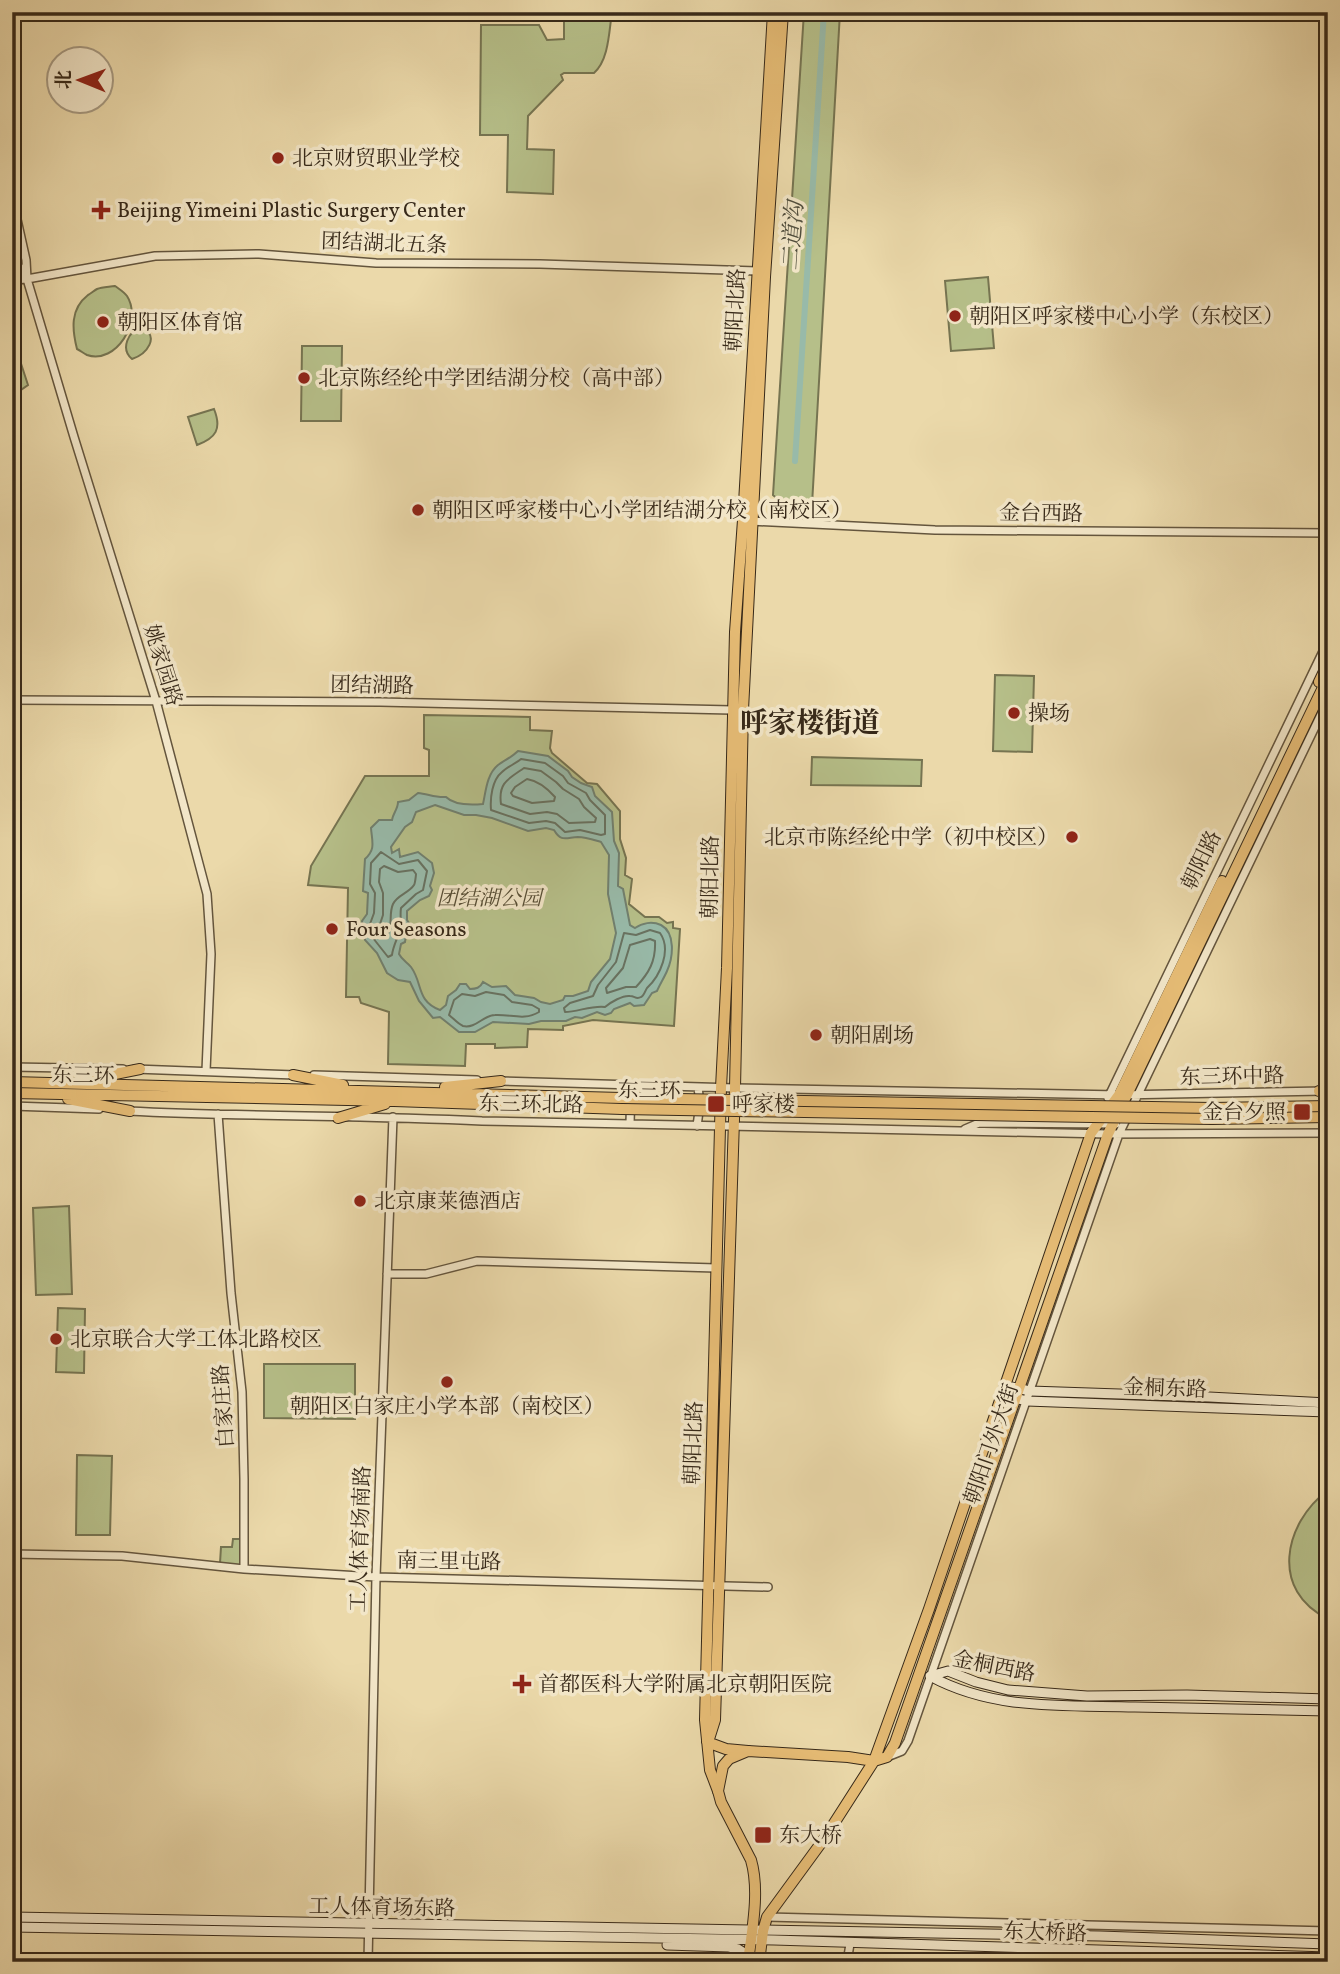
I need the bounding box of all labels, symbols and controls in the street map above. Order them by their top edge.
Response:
north arrow [46,46,116,116]
text: 北 [52,70,78,89]
place label: 北京财贸职业学校 [292,145,460,174]
marker: 北京财贸职业学校 [270,150,286,166]
place label: Beijing Yimeini Plastic Surgery Center [117,197,466,226]
water label: 二道沟 [776,198,813,272]
marker: Beijing Yimeini Plastic Surgery Center [91,200,111,220]
street label: 团结湖北五条 [320,228,447,261]
street label: 朝阳北路 [720,267,753,353]
place label: 朝阳区呼家楼中心小学（东校区） [969,303,1284,332]
marker: 朝阳区呼家楼中心小学（东校区） [947,308,963,324]
place label: 朝阳区体育馆 [117,309,243,338]
marker: 朝阳区体育馆 [95,314,111,330]
place label: 北京陈经纶中学团结湖分校（高中部） [318,365,675,394]
marker: 北京陈经纶中学团结湖分校（高中部） [296,370,312,386]
place label: 朝阳区呼家楼中心小学团结湖分校（南校区） [432,497,852,526]
street label: 金台西路 [999,499,1083,530]
marker: 朝阳区呼家楼中心小学团结湖分校（南校区） [410,502,426,518]
street label: 姚家园路 [135,621,188,710]
street label: 团结湖路 [330,671,414,702]
place label: 操场 [1028,700,1070,729]
district label: 呼家楼街道 [740,705,880,744]
marker: 操场 [1006,705,1022,721]
place label: 北京市陈经纶中学（初中校区） [764,824,1058,853]
street label: 朝阳路 [1176,826,1229,895]
marker: 北京市陈经纶中学（初中校区） [1064,829,1080,845]
street label: 朝阳北路 [696,835,727,919]
park label: 团结湖公园 [437,885,544,914]
place label: Four Seasons [346,916,466,945]
marker: Four Seasons [324,921,340,937]
place label: 朝阳剧场 [830,1022,914,1051]
marker: 朝阳剧场 [808,1027,824,1043]
street label: 东三环 [51,1061,115,1092]
street label: 东三环中路 [1179,1062,1285,1093]
street label: 东三环 [617,1076,681,1107]
street label: 东三环北路 [478,1090,584,1121]
place label: 呼家楼 [732,1091,795,1120]
marker: 呼家楼 [706,1094,726,1114]
place label: 金台夕照 [1202,1099,1286,1128]
marker: 金台夕照 [1292,1102,1312,1122]
place label: 北京康莱德酒店 [374,1188,521,1217]
marker: 北京康莱德酒店 [352,1193,368,1209]
place label: 北京联合大学工体北路校区 [70,1326,322,1355]
marker: 北京联合大学工体北路校区 [48,1331,64,1347]
street label: 白家庄路 [207,1363,242,1449]
marker: 朝阳区白家庄小学本部（南校区） [439,1374,455,1390]
street label: 金桐东路 [1122,1374,1207,1405]
street label: 朝阳门外大街 [958,1380,1027,1509]
place label: 朝阳区白家庄小学本部（南校区） [290,1393,605,1422]
street label: 朝阳北路 [679,1401,710,1486]
street label: 工人体育场南路 [344,1465,379,1613]
street label: 南三里屯路 [396,1547,502,1578]
street label: 金桐西路 [950,1645,1038,1690]
place label: 首都医科大学附属北京朝阳医院 [538,1671,832,1700]
marker: 首都医科大学附属北京朝阳医院 [512,1674,532,1694]
place label: 东大桥 [779,1822,842,1851]
marker: 东大桥 [753,1825,773,1845]
street label: 工人体育场东路 [308,1893,456,1924]
street label: 东大桥路 [1002,1918,1087,1949]

